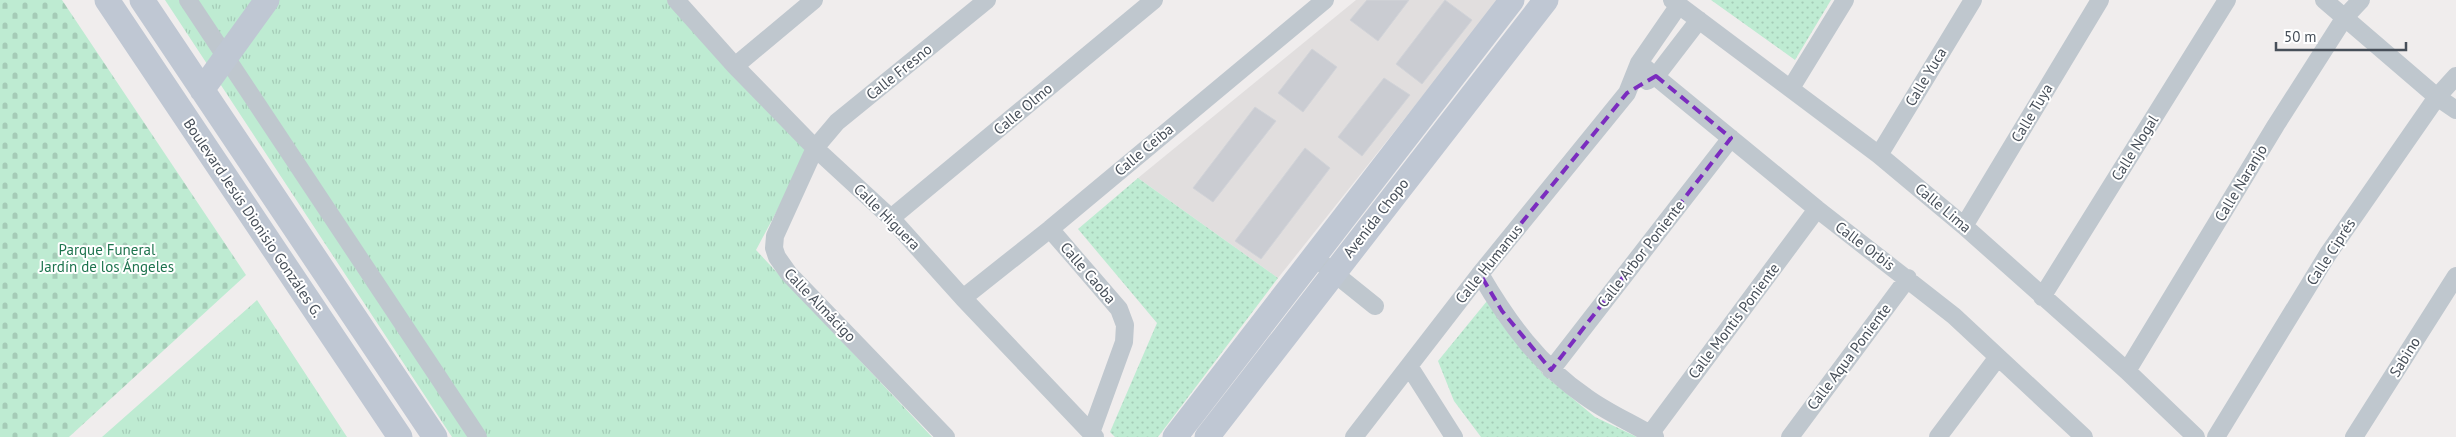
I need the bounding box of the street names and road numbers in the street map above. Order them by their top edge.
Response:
street label: Calle Fresno [862,39,935,104]
street label: Calle Yuca [1901,44,1951,110]
street label: Calle Olmo [989,79,1056,139]
street label: Calle Tuya [2007,80,2056,145]
street label: Calle Nogal [2107,111,2163,184]
street label: Boulevard Jesús Dionisio Gonzáles G. [180,115,327,321]
street label: Calle Ceiba [1110,119,1177,180]
street label: Calle Naranjo [2210,141,2271,225]
street label: Avenida Chopo [1339,174,1413,261]
street label: Calle Higuera [850,179,925,254]
street label: Calle Lima [1911,179,1975,237]
street label: Calle Arbor Poniente [1593,196,1688,311]
street label: Calle Ciprés [2302,215,2359,289]
street label: Calle Orbis [1832,217,1899,274]
street label: Calle Humanus [1451,220,1526,307]
street label: Calle Caoba [1056,238,1120,307]
street label: Calle Montis Poniente [1684,259,1783,382]
street label: Calle Almácigo [780,264,860,346]
street label: Calle Aqua Poniente [1802,300,1895,414]
street label: Sabino [2385,333,2424,380]

